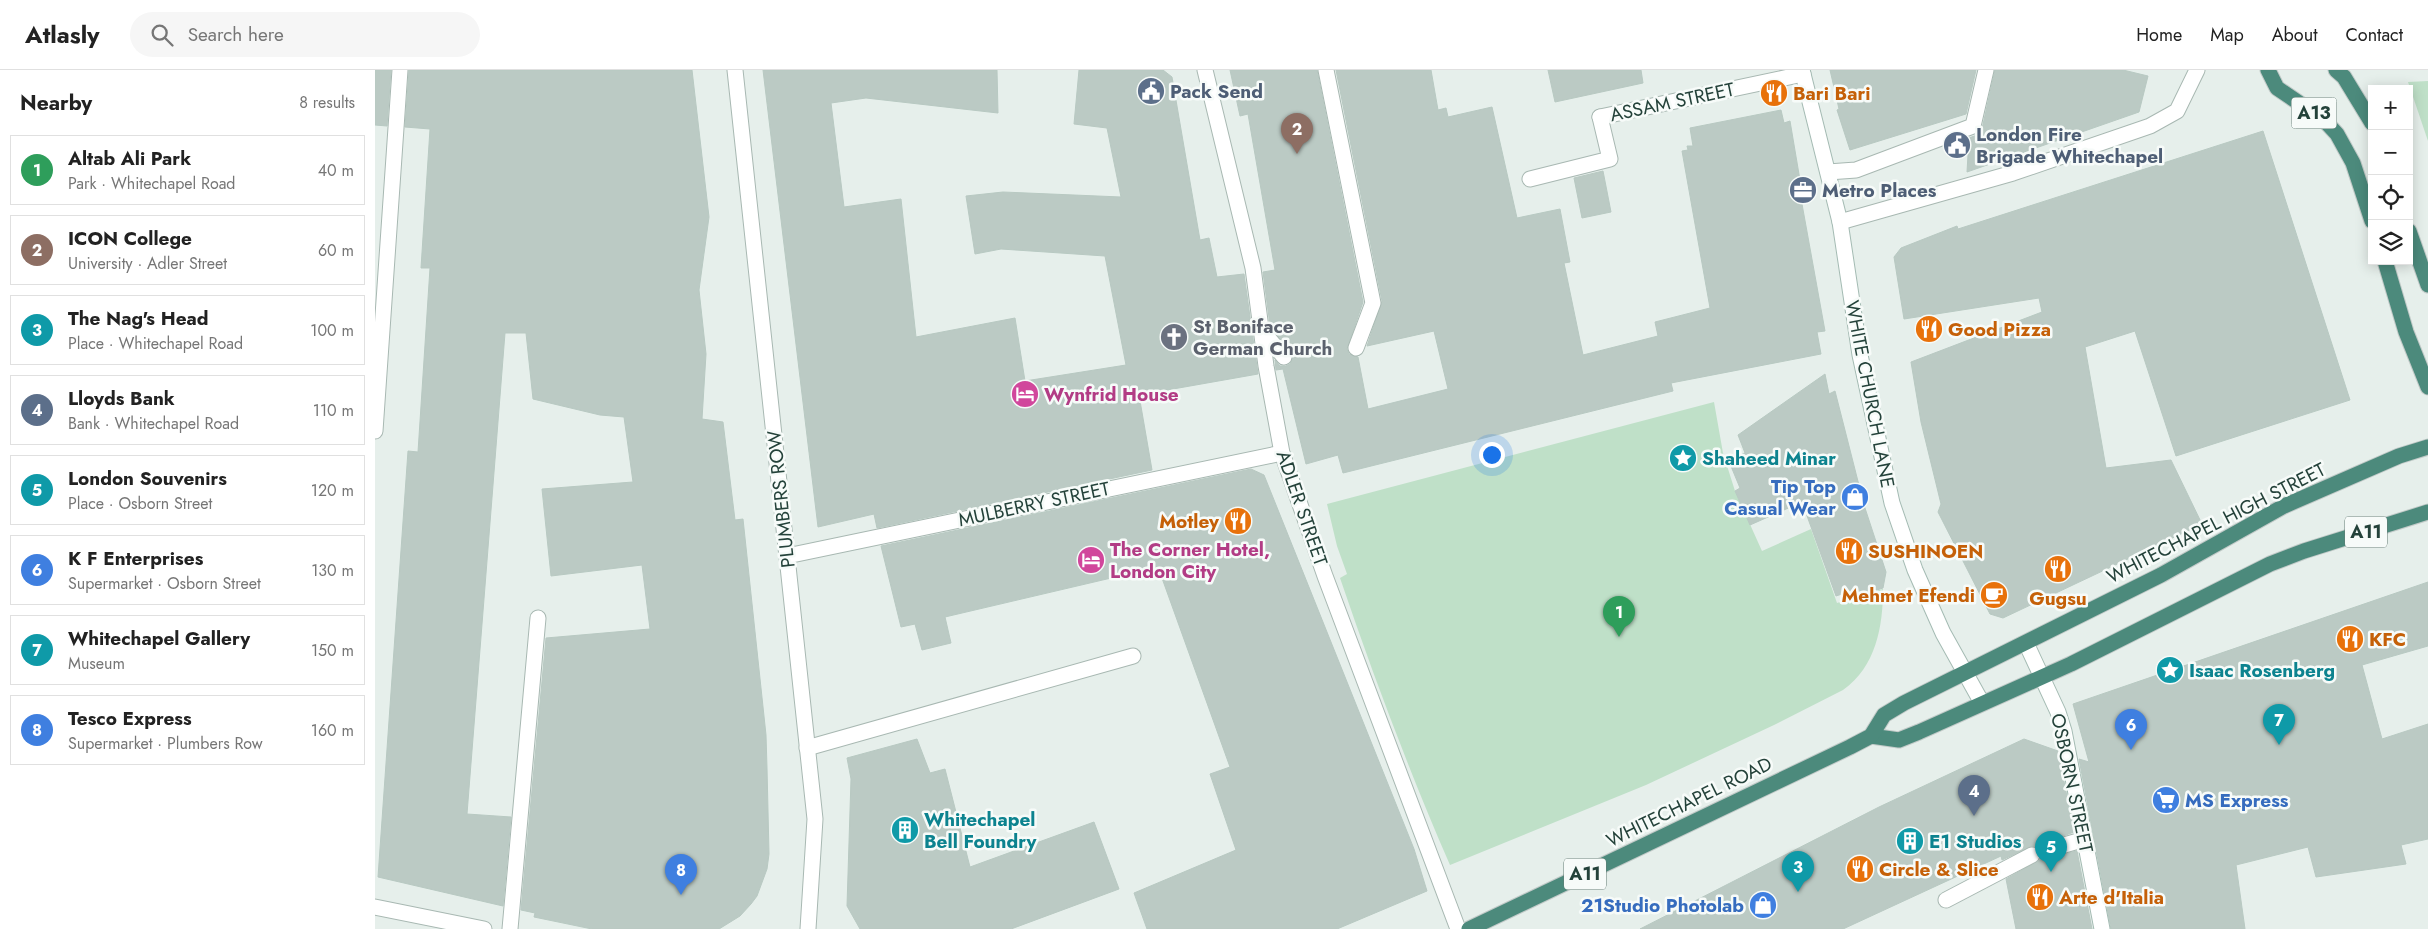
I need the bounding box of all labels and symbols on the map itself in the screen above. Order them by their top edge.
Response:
public building icon: Pack Send [1136,76,1166,106]
street label: ASSAM STREET [1607,76,1737,128]
place label: Pack Send [1170,78,1263,105]
restaurant icon: Bari Bari [1759,78,1789,108]
place label: Bari Bari [1793,80,1871,107]
road number: A13 [2291,98,2337,128]
pin: 2 [1281,113,1313,154]
place label: London Fire Brigade Whitechapel [1976,121,2163,170]
public building icon: London Fire Brigade Whitechapel [1942,130,1972,160]
office icon: Metro Places [1788,175,1818,205]
place label: Metro Places [1822,177,1937,204]
street label: WHITE CHURCH LANE [1839,298,1901,490]
place label: St Boniface German Church [1193,313,1332,362]
restaurant icon: Good Pizza [1914,314,1944,344]
place label: Good Pizza [1948,316,2051,343]
church icon: St Boniface German Church [1159,322,1189,352]
hotel icon: Wynfrid House [1010,379,1040,409]
place label: Wynfrid House [1044,381,1179,408]
street label: PLUMBERS ROW [760,429,802,569]
your location [1479,442,1505,468]
place icon: Shaheed Minar [1668,443,1698,473]
place label: Shaheed Minar [1702,445,1836,472]
street label: ADLER STREET [1270,447,1334,569]
street label: WHITECHAPEL HIGH STREET [2102,456,2330,590]
place label: Tip Top Casual Wear [1724,473,1836,522]
street label: MULBERRY STREET [956,475,1112,533]
shop icon: Tip Top Casual Wear [1840,482,1870,512]
restaurant icon: Motley [1223,506,1253,536]
place label: Motley [1159,508,1220,535]
road number: A11 [2345,517,2387,548]
place label: The Corner Hotel, London City [1110,536,1270,585]
restaurant icon: SUSHINOEN [1834,536,1864,566]
place label: SUSHINOEN [1868,538,1983,565]
hotel icon: The Corner Hotel, London City [1076,545,1106,575]
restaurant icon: Gugsu [2043,554,2073,584]
cafe icon: Mehmet Efendi [1979,580,2009,610]
place label: Mehmet Efendi [1841,582,1975,609]
place label: Gugsu [2029,585,2087,612]
pin: 1 [1603,596,1635,637]
restaurant icon: KFC [2335,624,2365,654]
place label: KFC [2369,626,2406,653]
place icon: Isaac Rosenberg [2155,655,2185,685]
place label: Isaac Rosenberg [2189,657,2335,684]
pin: 7 [2263,704,2295,745]
pin: 6 [2115,709,2147,750]
street label: OSBORN STREET [2044,711,2100,855]
street label: WHITECHAPEL ROAD [1602,750,1776,854]
pin: 4 [1958,775,1990,816]
supermarket icon: MS Express [2151,785,2181,815]
place label: MS Express [2185,787,2289,814]
place label: Whitechapel Bell Foundry [924,806,1038,855]
building icon: Whitechapel Bell Foundry [890,815,920,845]
building icon: E1 Studios [1895,826,1925,856]
place label: E1 Studios [1929,828,2022,855]
pin: 5 [2035,831,2067,872]
pin: 3 [1782,851,1814,892]
pin: 8 [665,854,697,895]
restaurant icon: Circle & Slice [1845,854,1875,884]
place label: Circle & Slice [1879,856,1999,883]
road number: A11 [1564,859,1606,890]
restaurant icon: Arte d'Italia [2025,882,2055,912]
place label: Arte d'Italia [2058,884,2164,911]
shop icon: 21Studio Photolab [1748,890,1778,920]
place label: 21Studio Photolab [1581,892,1744,919]

